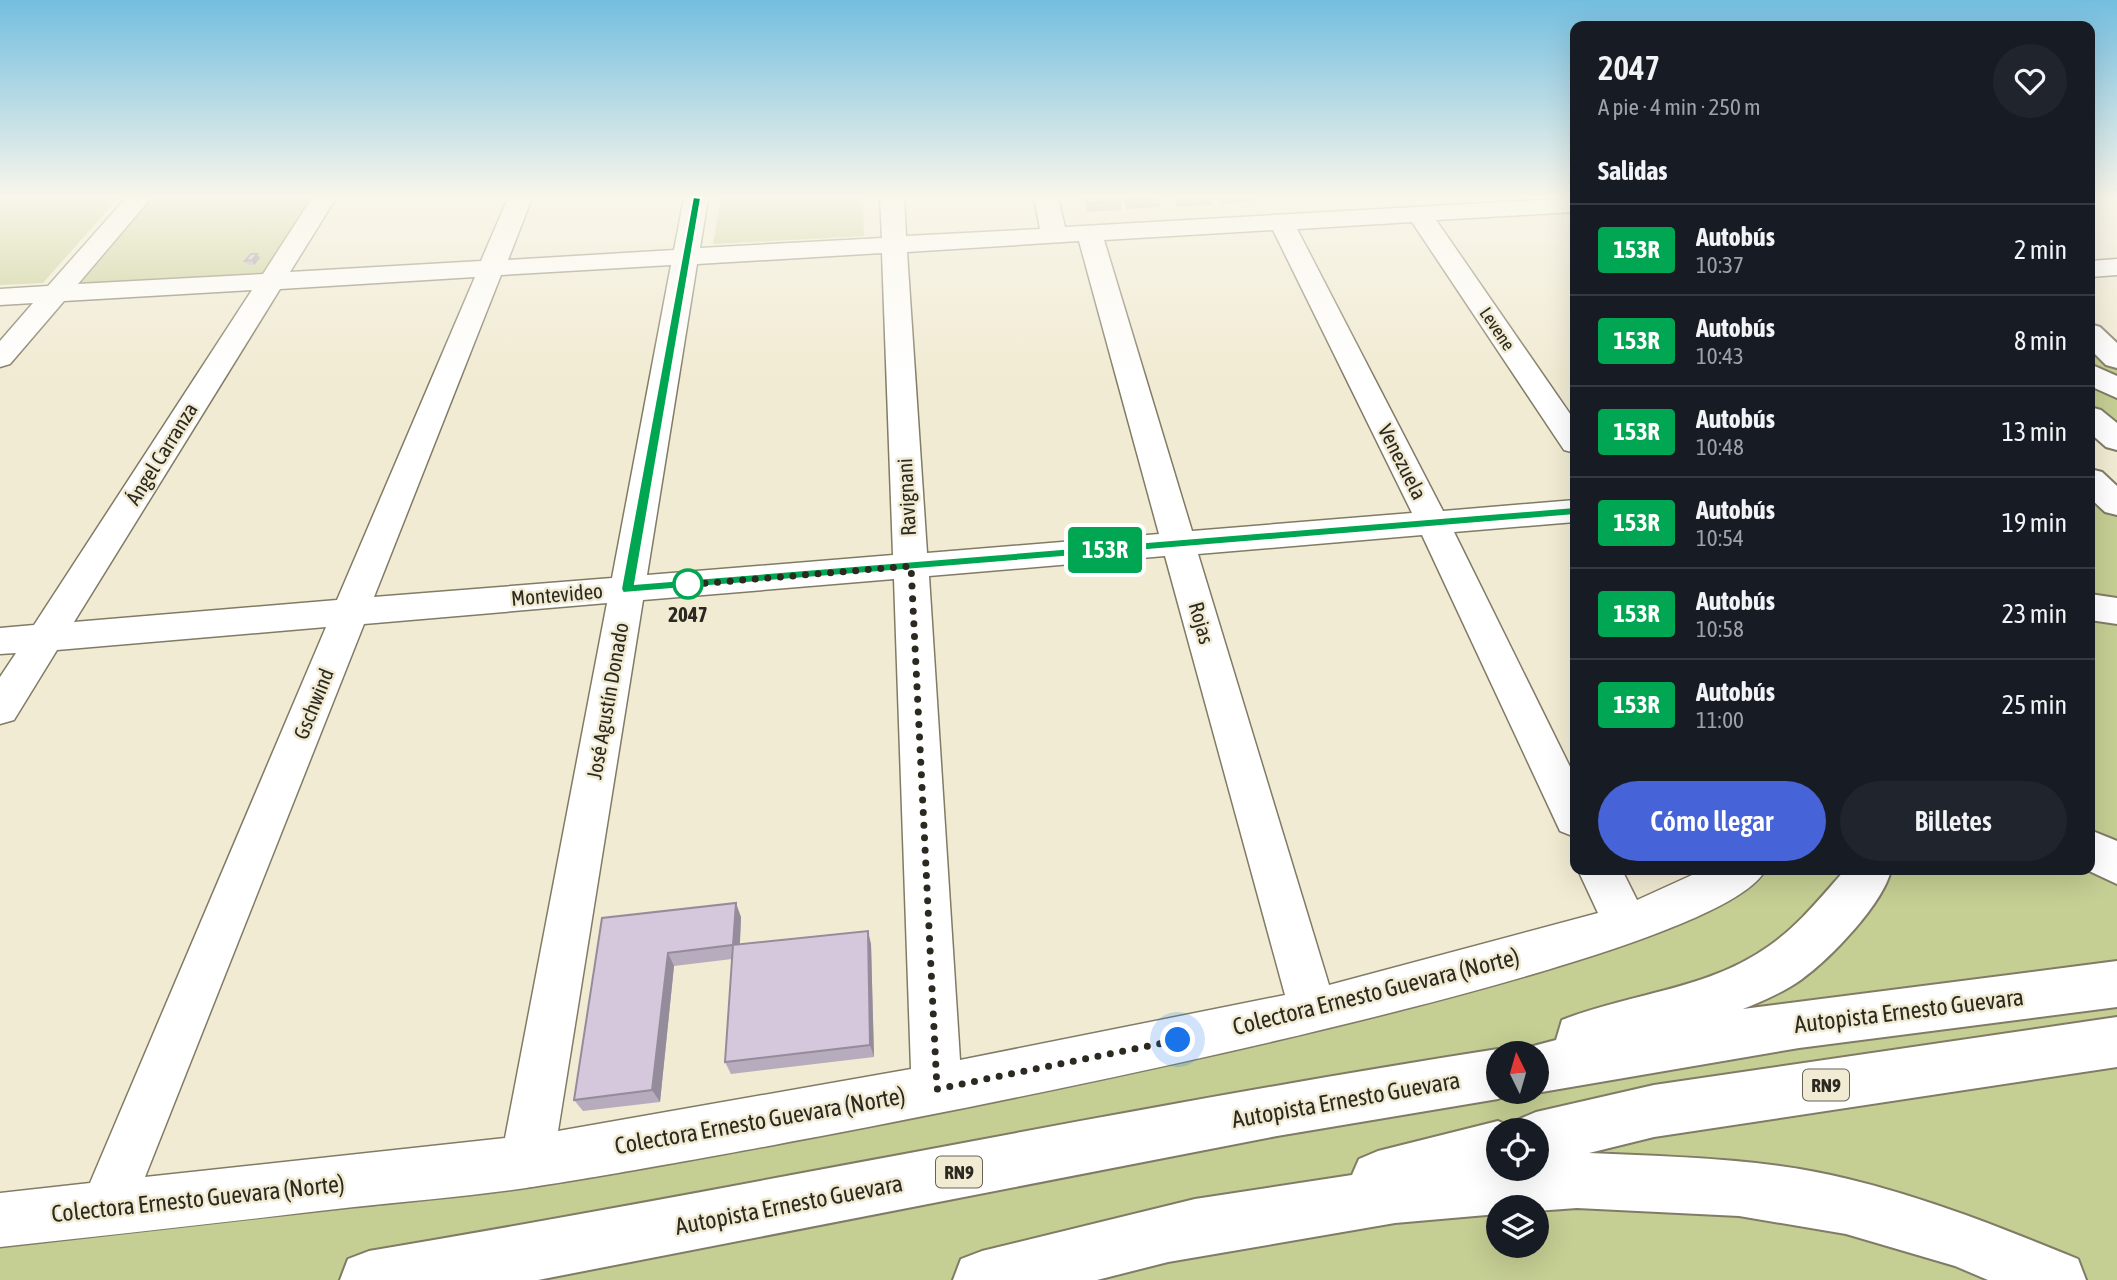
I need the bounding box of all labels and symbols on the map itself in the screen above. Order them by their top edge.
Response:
street label: Levene [1475,303,1519,354]
street label: Ángel Carranza [120,398,202,509]
street label: Venezuela [1374,420,1432,503]
street label: Ravignani [892,458,920,537]
line badge: 153R [1056,527,1154,573]
marker: 2047 [673,569,703,599]
street label: Montevideo [510,578,604,610]
street label: Rojas [1185,599,1219,646]
place label: 2047 [668,602,708,626]
street label: José Agustín Donado [581,621,633,781]
street label: Gschwind [288,665,338,742]
street label: Colectora Ernesto Guevara (Norte) [1230,943,1522,1040]
street label: Autopista Ernesto Guevara [1793,983,2025,1038]
your location [1160,1022,1195,1057]
north arrow [1486,1041,1549,1104]
street label: Autopista Ernesto Guevara [1230,1066,1462,1133]
road number: RN9 [1803,1070,1849,1100]
street label: Colectora Ernesto Guevara (Norte) [613,1082,907,1159]
road number: RN9 [936,1156,982,1188]
street label: Autopista Ernesto Guevara [673,1169,905,1240]
street label: Colectora Ernesto Guevara (Norte) [50,1170,346,1227]

